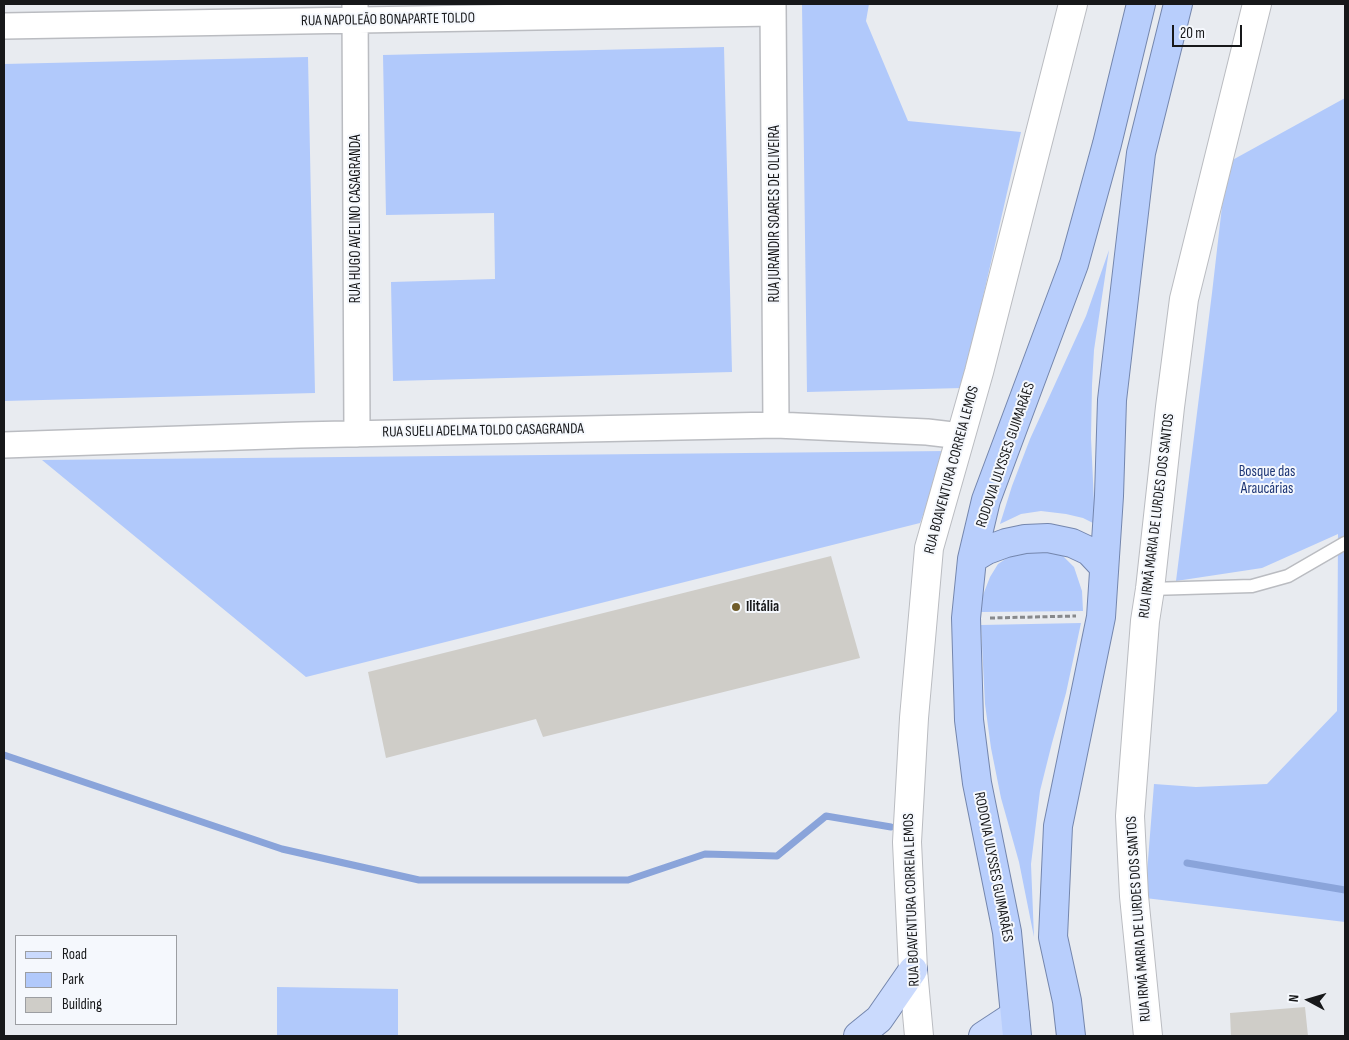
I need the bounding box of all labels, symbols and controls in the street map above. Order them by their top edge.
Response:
street label: RUA NAPOLEÃO BONAPARTE TOLDO [301,9,475,31]
scale bar [1174,15,1244,47]
text: 20 m [1180,24,1205,43]
street label: RUA JURANDIR SOARES DE OLIVEIRA [766,125,784,303]
street label: RUA HUGO AVELINO CASAGRANDA [347,135,365,303]
street label: RODOVIA ULYSSES GUIMARÃES [973,380,1039,530]
street label: RUA BOAVENTURA CORREIA LEMOS [921,384,983,556]
street label: RUA IRMÃ MARIA DE LURDES DOS SANTOS [1135,413,1179,619]
street label: RUA SUELI ADELMA TOLDO CASAGRANDA [382,420,584,442]
park label: Bosque das Araucárias [1239,463,1295,498]
place label: Ilitália [746,598,779,616]
marker: Ilitália [730,601,742,613]
street label: RODOVIA ULYSSES GUIMARÃES [970,790,1016,944]
street label: RUA BOAVENTURA CORREIA LEMOS [900,813,924,987]
street label: RUA IRMÃ MARIA DE LURDES DOS SANTOS [1123,815,1155,1023]
legend [15,935,178,1025]
text: Road [62,945,87,964]
text: Park [62,970,84,989]
north arrow [1284,975,1334,1025]
text: N [1285,994,1302,1003]
text: Building [62,995,102,1014]

